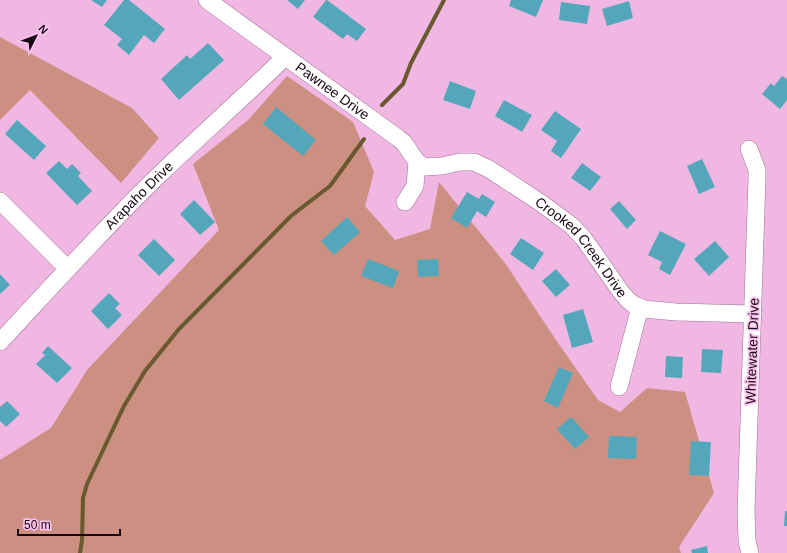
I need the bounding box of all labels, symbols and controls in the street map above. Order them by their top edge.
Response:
north arrow [16,16,56,56]
text: N [36,22,51,36]
street label: Pawnee Drive [293,59,373,123]
street label: Arapaho Drive [101,158,176,233]
street label: Crooked Creek Drive [532,194,630,301]
street label: Whitewater Drive [742,297,762,405]
scale bar [18,511,120,537]
text: 50 m [24,518,51,532]

